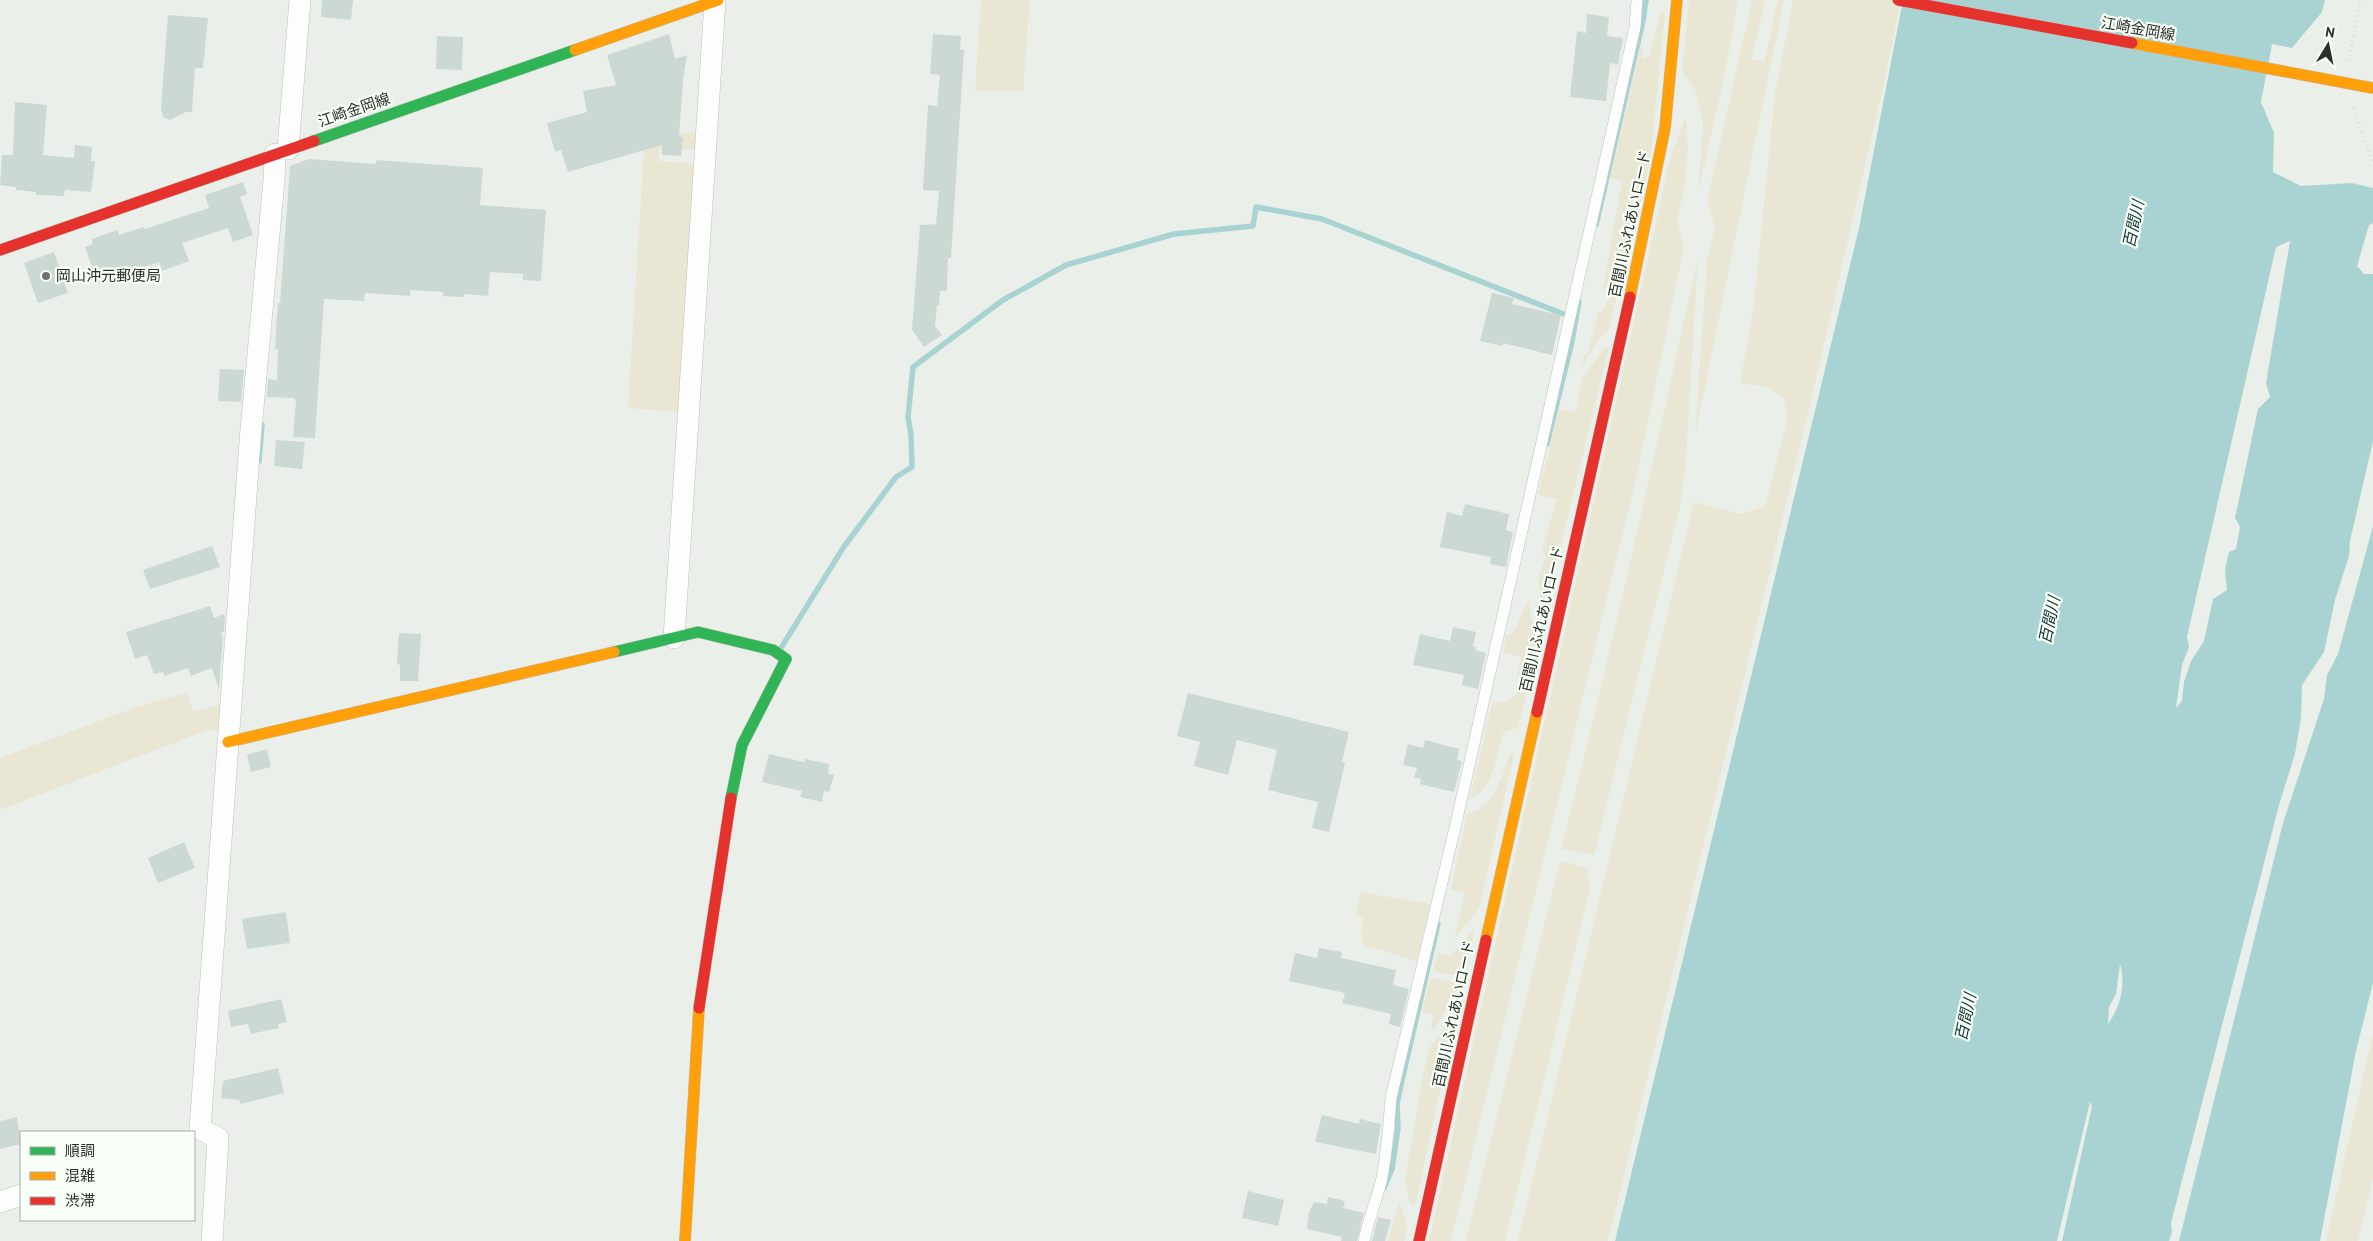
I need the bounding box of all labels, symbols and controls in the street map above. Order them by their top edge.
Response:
street label: 江崎金岡線 [2099,13,2177,44]
north arrow [2303,20,2353,70]
text: N [2324,23,2336,42]
street label: 江崎金岡線 [315,88,392,131]
street label: 百間川ふれあいロード [1605,149,1654,299]
water label: 百間川 [2118,196,2148,250]
place label: 岡山沖元郵便局 [56,266,161,285]
marker: 岡山沖元郵便局 [40,270,52,282]
street label: 百間川ふれあいロード [1515,544,1568,694]
water label: 百間川 [2034,592,2064,646]
street label: 百間川ふれあいロード [1429,939,1478,1089]
water label: 百間川 [1950,989,1980,1043]
legend [20,1131,195,1221]
text: 順調 [65,1141,95,1160]
text: 混雑 [65,1166,95,1185]
text: 渋滞 [65,1191,95,1210]

